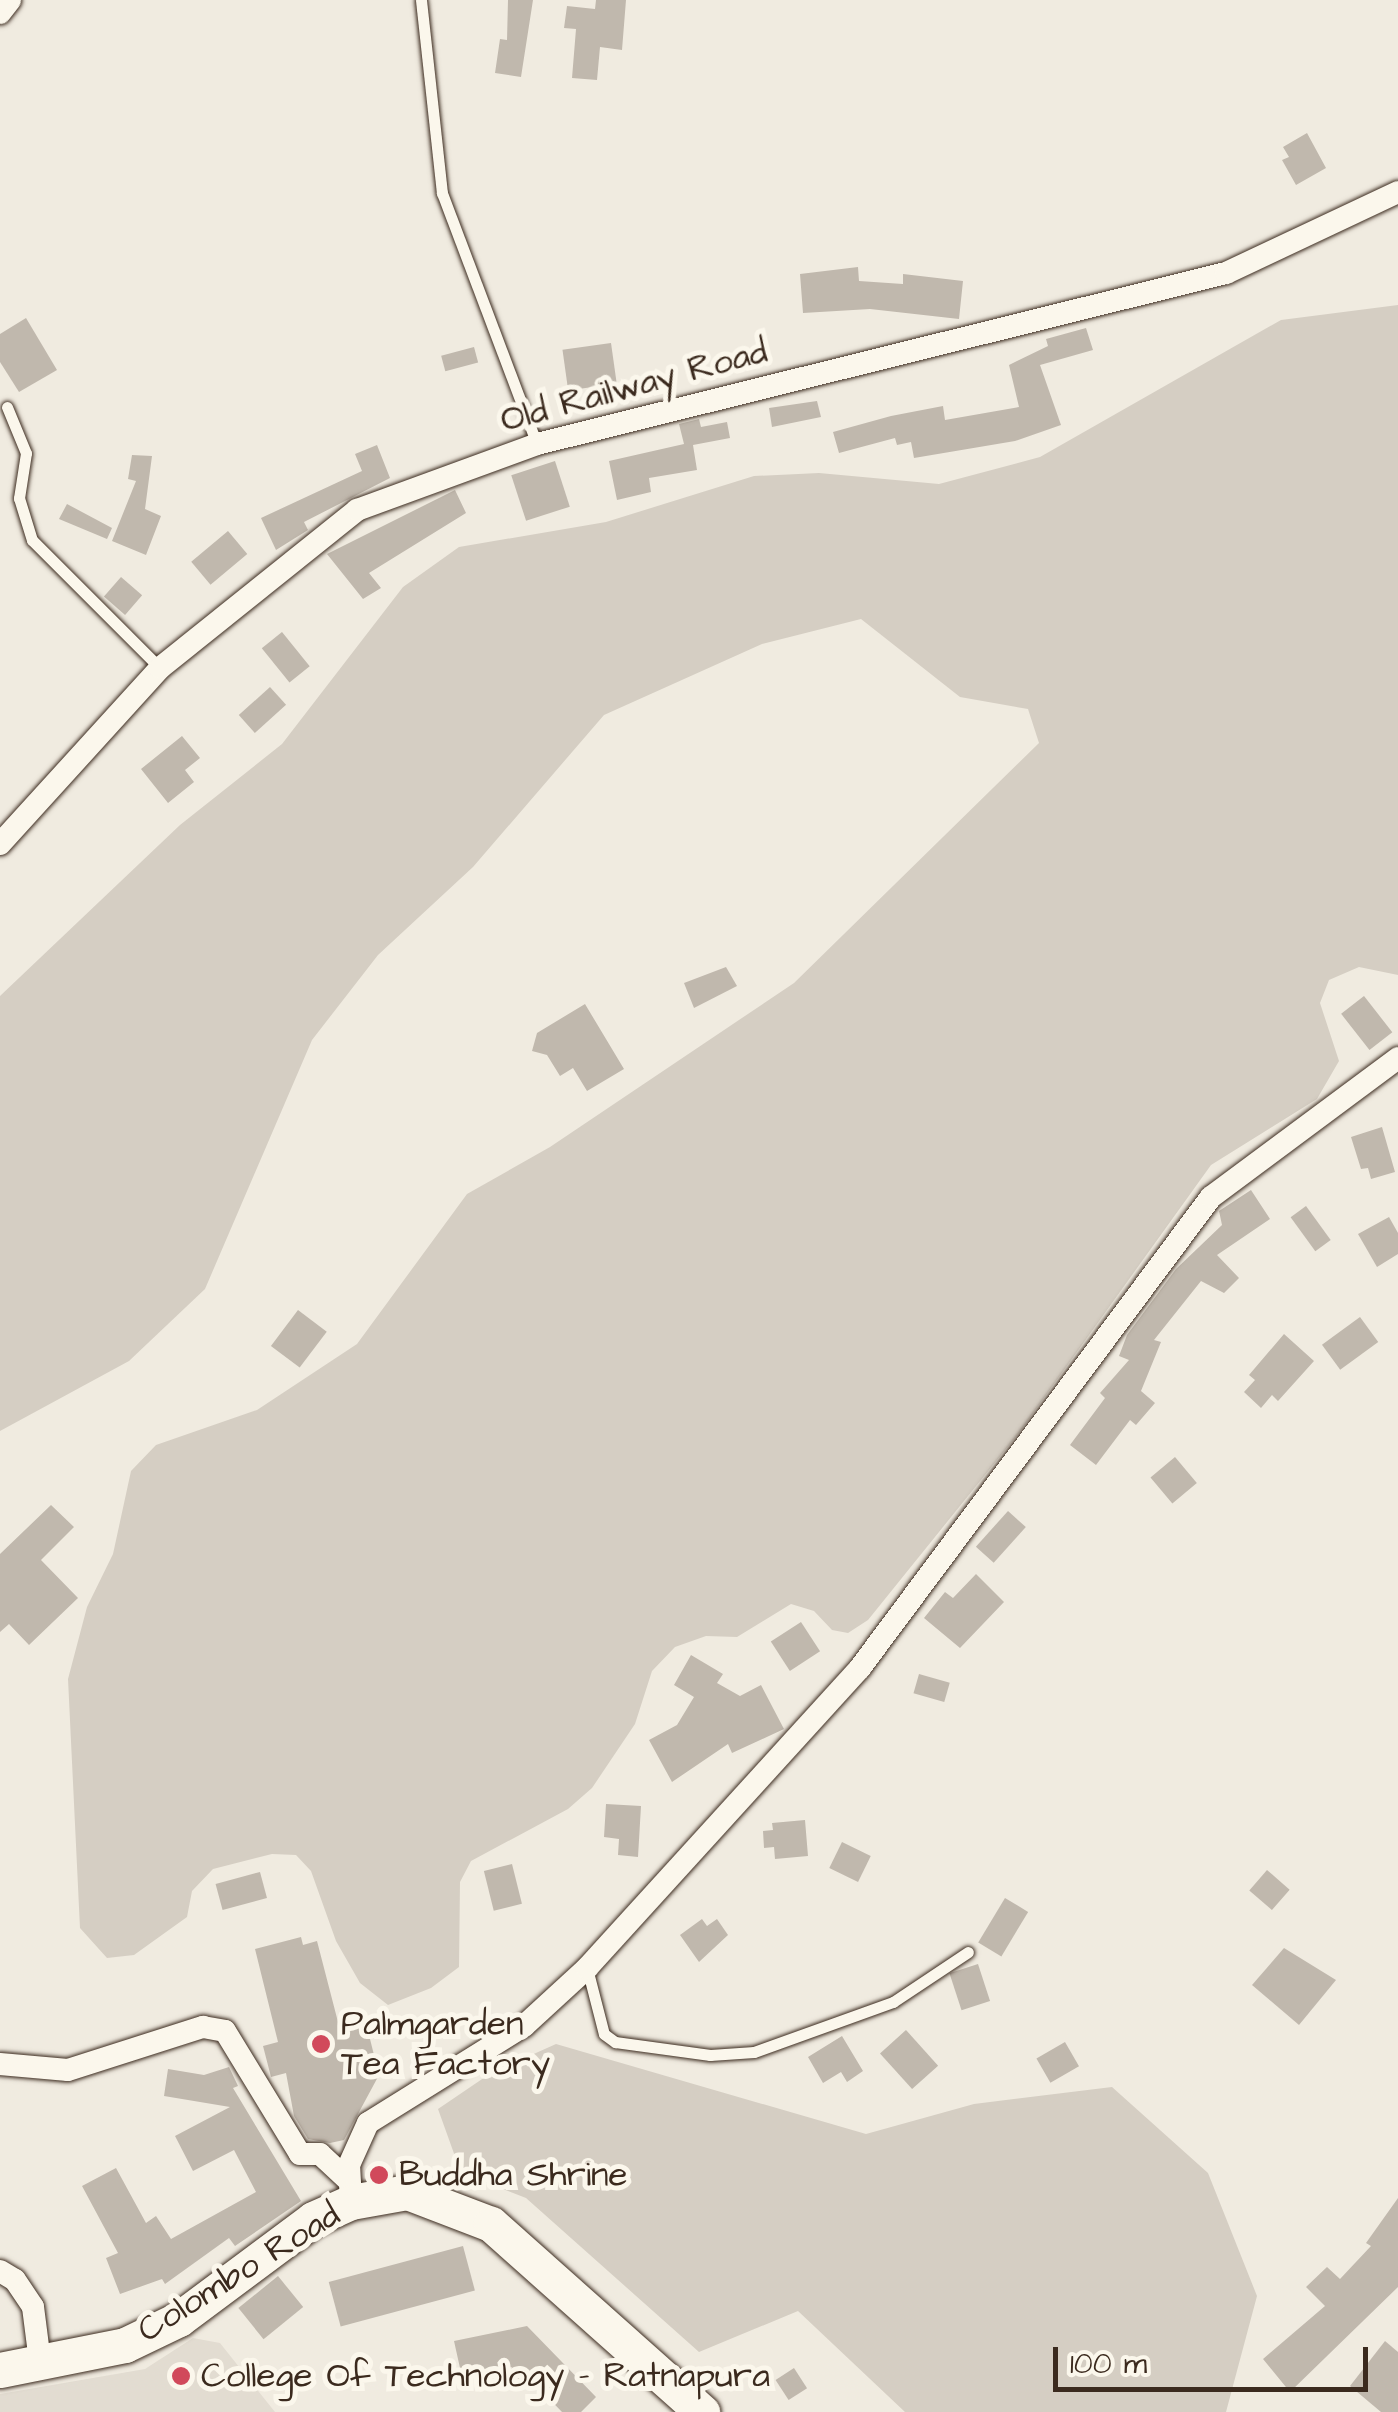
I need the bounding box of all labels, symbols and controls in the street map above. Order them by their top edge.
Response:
street label: Old Railway Road [496,330,772,442]
place label: Palmgarden Tea Factory [341,2003,550,2085]
marker: Palmgarden Tea Factory [310,2033,332,2055]
place label: Buddha Shrine [399,2154,628,2196]
marker: Buddha Shrine [368,2164,390,2186]
street label: Colombo Road [130,2194,348,2352]
scale bar [1058,2327,1373,2389]
text: 100 m [1070,2343,1147,2385]
place label: College Of Technology - Ratnapura [201,2355,770,2397]
marker: College Of Technology - Ratnapura [170,2365,192,2387]

